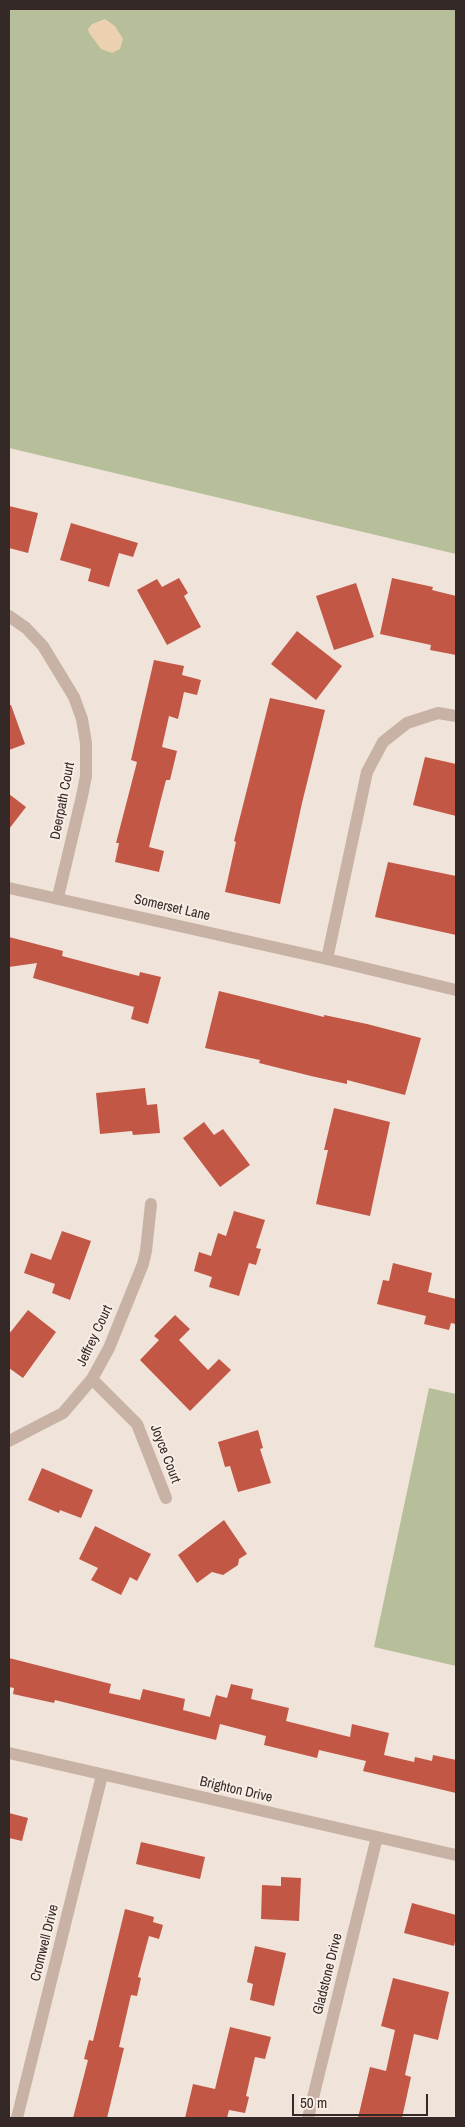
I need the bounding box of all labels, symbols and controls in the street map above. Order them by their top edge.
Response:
street label: Deerpath Court [47,761,79,841]
street label: Somerset Lane [132,891,212,925]
street label: Jeffrey Court [74,1303,116,1369]
street label: Joyce Court [146,1422,184,1486]
street label: Brighton Drive [198,1773,274,1807]
street label: Cromwell Drive [27,1903,63,1983]
street label: Gladstone Drive [310,1932,346,2016]
scale bar [295,2084,431,2116]
text: 50 m [300,2092,327,2113]

